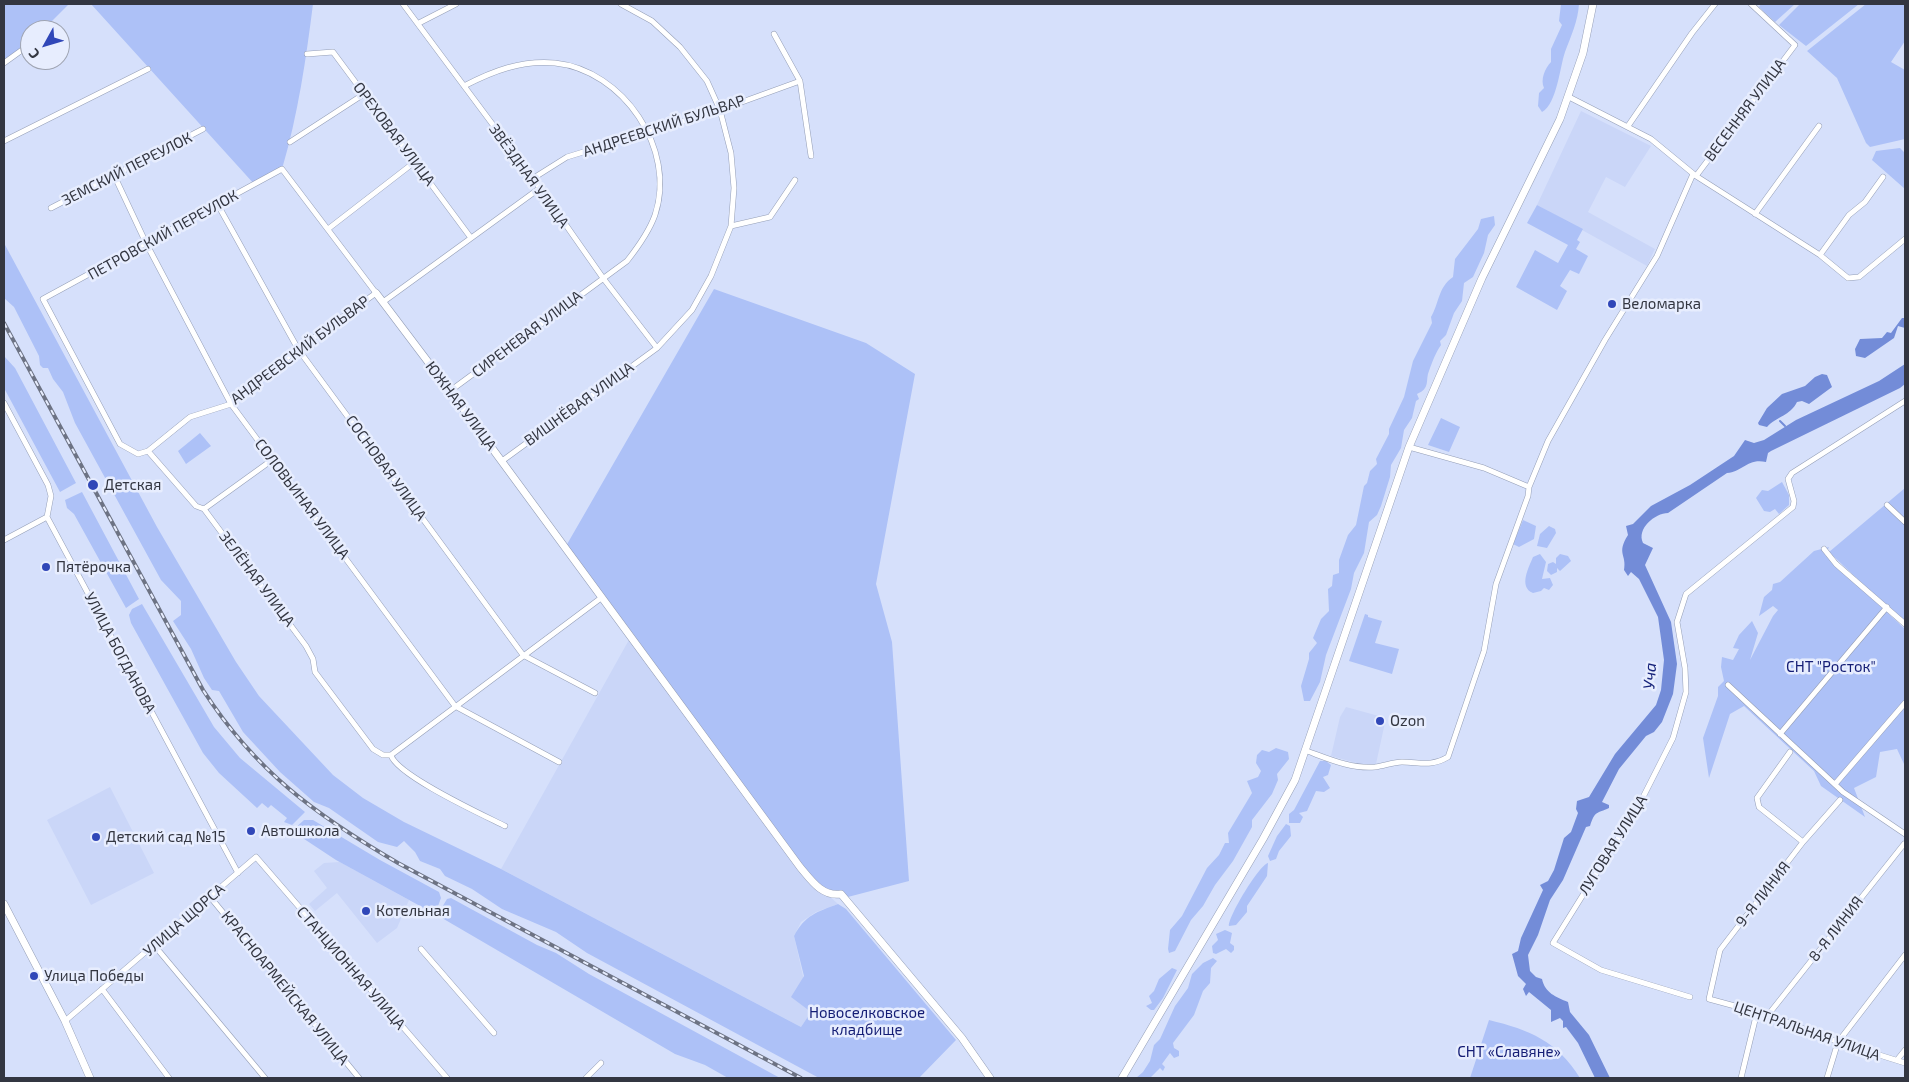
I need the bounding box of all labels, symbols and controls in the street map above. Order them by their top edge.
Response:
north arrow [20,20,70,70]
text: С [25,46,43,63]
street label: ВЕСЕННЯЯ УЛИЦА [1701,55,1789,165]
street label: ОРЕХОВАЯ УЛИЦА [349,79,439,189]
street label: АНДРЕЕВСКИЙ БУЛЬВАР [581,91,747,161]
street label: ЗВЁЗДНАЯ УЛИЦА [485,121,573,231]
street label: ЗЕМСКИЙ ПЕРЕУЛОК [59,128,195,210]
street label: ПЕТРОВСКИЙ ПЕРЕУЛОК [85,186,241,284]
street label: СИРЕНЕВАЯ УЛИЦА [468,287,586,381]
street label: АНДРЕЕВСКИЙ БУЛЬВАР [227,292,373,408]
place label: Веломарка [1622,295,1701,313]
marker: Веломарка [1606,298,1618,310]
street label: ЮЖНАЯ УЛИЦА [422,358,500,454]
street label: ВИШНЁВАЯ УЛИЦА [521,358,637,450]
street label: СОСНОВАЯ УЛИЦА [342,412,430,524]
street label: СОЛОВЬИНАЯ УЛИЦА [251,435,353,563]
place label: Детская [104,476,161,494]
marker: Детская [86,478,100,492]
street label: ЗЕЛЁНАЯ УЛИЦА [215,528,299,630]
place label: Пятёрочка [56,558,131,576]
marker: Пятёрочка [40,561,52,573]
street label: УЛИЦА БОГДАНОВА [80,589,160,717]
park label: СНТ "Росток" [1786,658,1876,676]
water label: Уча [1639,662,1661,690]
place label: Ozon [1390,712,1425,730]
marker: Ozon [1374,715,1386,727]
street label: ЛУГОВАЯ УЛИЦА [1575,792,1651,898]
place label: Автошкола [261,822,340,840]
marker: Автошкола [245,825,257,837]
place label: Детский сад №15 [106,828,226,846]
marker: Детский сад №15 [90,831,102,843]
street label: 9-Я ЛИНИЯ [1732,858,1794,930]
street label: УЛИЦА ЩОРСА [140,880,228,960]
street label: 8-Я ЛИНИЯ [1805,893,1867,965]
place label: Котельная [376,902,450,920]
street label: СТАНЦИОННАЯ УЛИЦА [293,903,409,1033]
marker: Котельная [360,905,372,917]
street label: КРАСНОАРМЕЙСКАЯ УЛИЦА [217,907,353,1069]
place label: Улица Победы [44,967,144,985]
marker: Улица Победы [28,970,40,982]
street label: ЦЕНТРАЛЬНАЯ УЛИЦА [1731,997,1883,1065]
park label: Новоселковское кладбище [809,1004,925,1039]
park label: СНТ «Славяне» [1457,1043,1561,1061]

